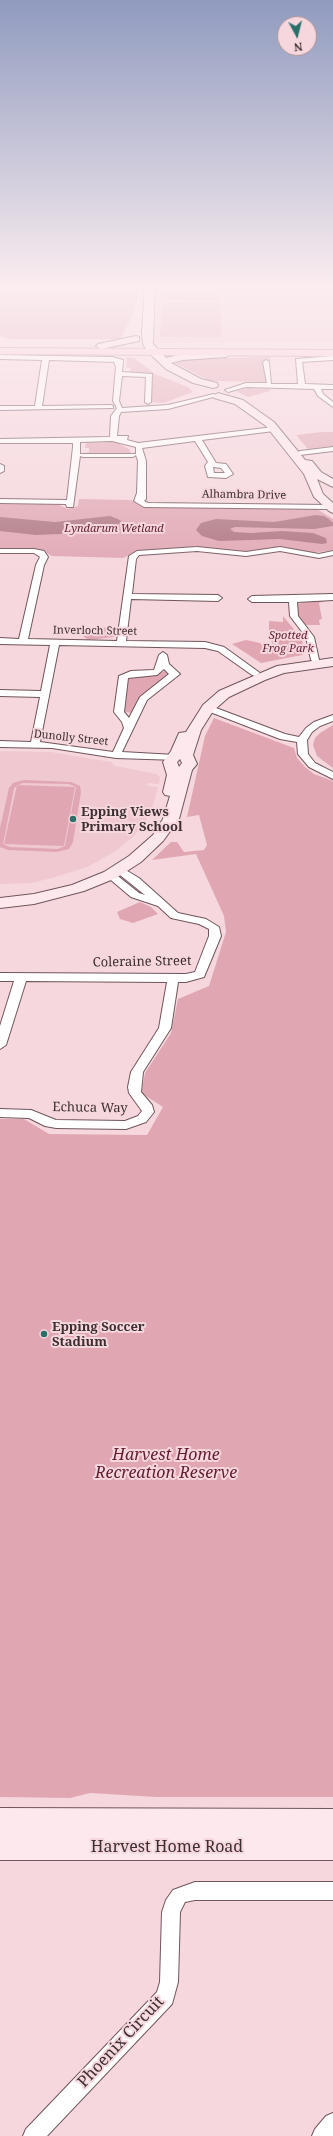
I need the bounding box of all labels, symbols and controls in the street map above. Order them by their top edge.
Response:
north arrow [277,16,317,56]
text: N [293,39,304,55]
street label: Alhambra Drive [202,488,286,502]
park label: Lyndarum Wetland [64,522,164,536]
street label: Inverloch Street [53,624,137,638]
park label: Spotted Frog Park [262,629,314,655]
street label: Dunolly Street [33,728,109,748]
place label: Epping Views Primary School [81,804,183,835]
marker: Epping Views Primary School [68,814,78,824]
street label: Coleraine Street [92,953,192,971]
street label: Echuca Way [52,1100,128,1116]
place label: Epping Soccer Stadium [52,1319,145,1350]
marker: Epping Soccer Stadium [39,1329,49,1339]
park label: Harvest Home Recreation Reserve [95,1445,237,1483]
street label: Harvest Home Road [91,1837,243,1857]
street label: Phoenix Circuit [74,1992,168,2092]

